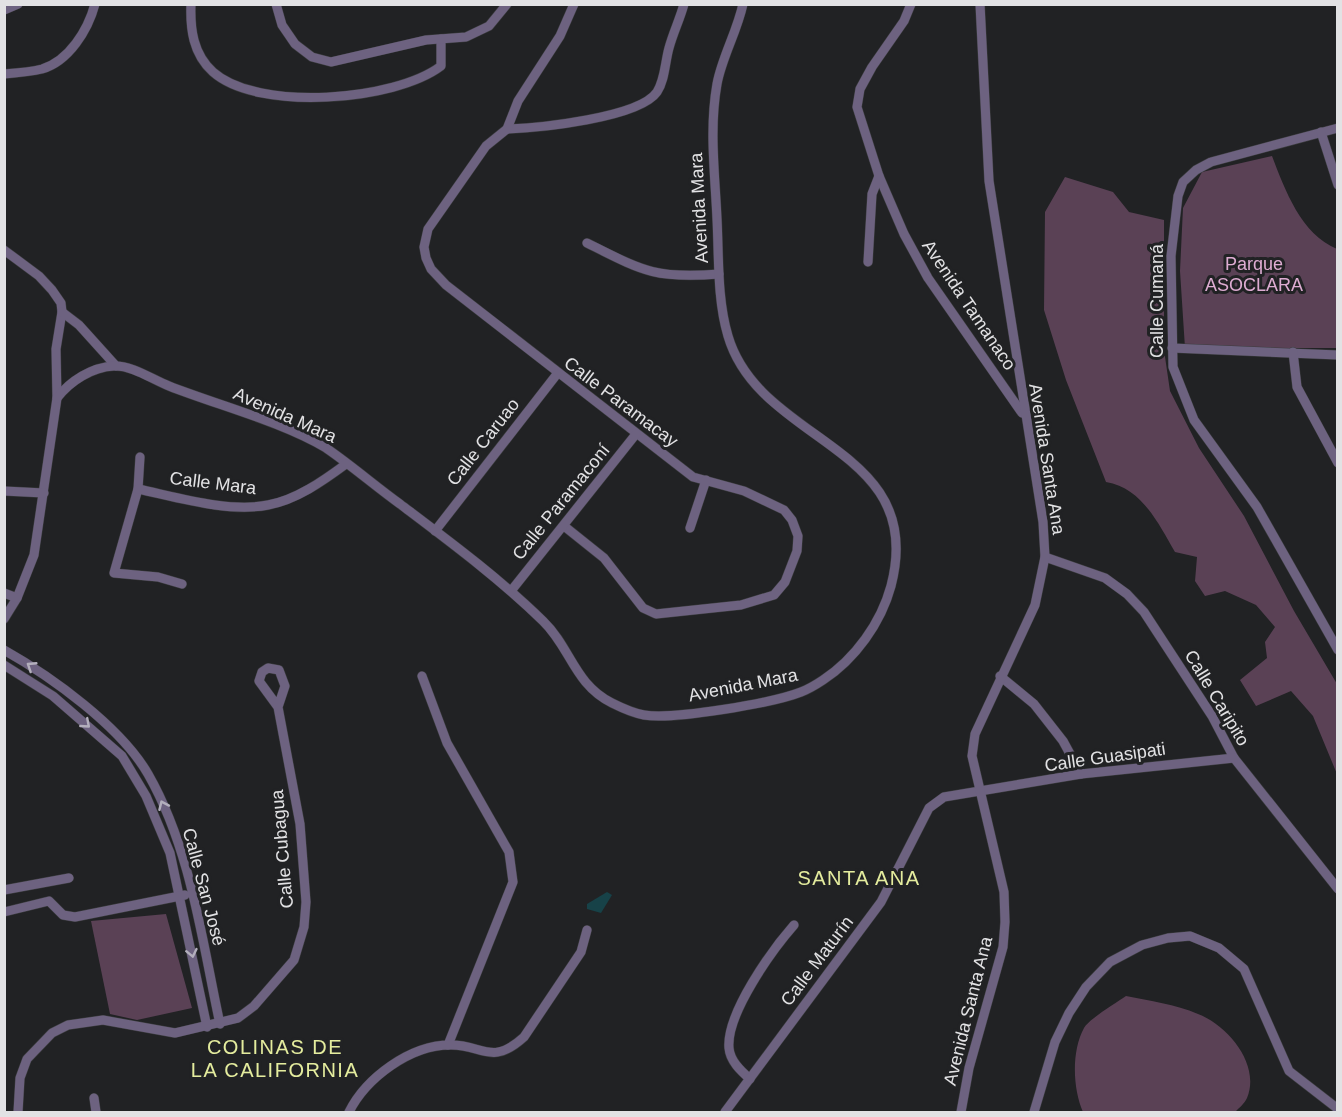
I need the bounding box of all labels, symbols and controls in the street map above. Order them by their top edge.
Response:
street label: Avenida Mara [686,151,712,264]
street label: Avenida Tamanaco [918,236,1020,374]
street label: Calle Cumaná [1147,243,1167,358]
park label: Parque ASOCLARA [1205,254,1303,295]
street label: Calle Paramacay [560,353,682,451]
street label: Avenida Santa Ana [1025,382,1069,537]
street label: Avenida Mara [230,383,341,447]
street label: Calle Caruao [443,394,523,490]
street label: Calle Paramaconí [508,440,614,564]
street label: Calle Mara [169,468,258,498]
street label: Calle Caripito [1181,647,1253,749]
one-way arrow [27,661,37,673]
street label: Avenida Mara [687,664,800,705]
one-way arrow [79,717,90,728]
street label: Calle Guasipati [1043,739,1167,775]
street label: Calle Cubagua [267,788,297,909]
one-way arrow [158,800,170,811]
street label: Calle San José [179,826,229,948]
district label: SANTA ANA [797,867,921,889]
street label: Calle Maturín [777,912,857,1010]
street label: Avenida Santa Ana [940,933,996,1088]
one-way arrow [184,948,197,958]
district label: COLINAS DE LA CALIFORNIA [191,1036,359,1081]

